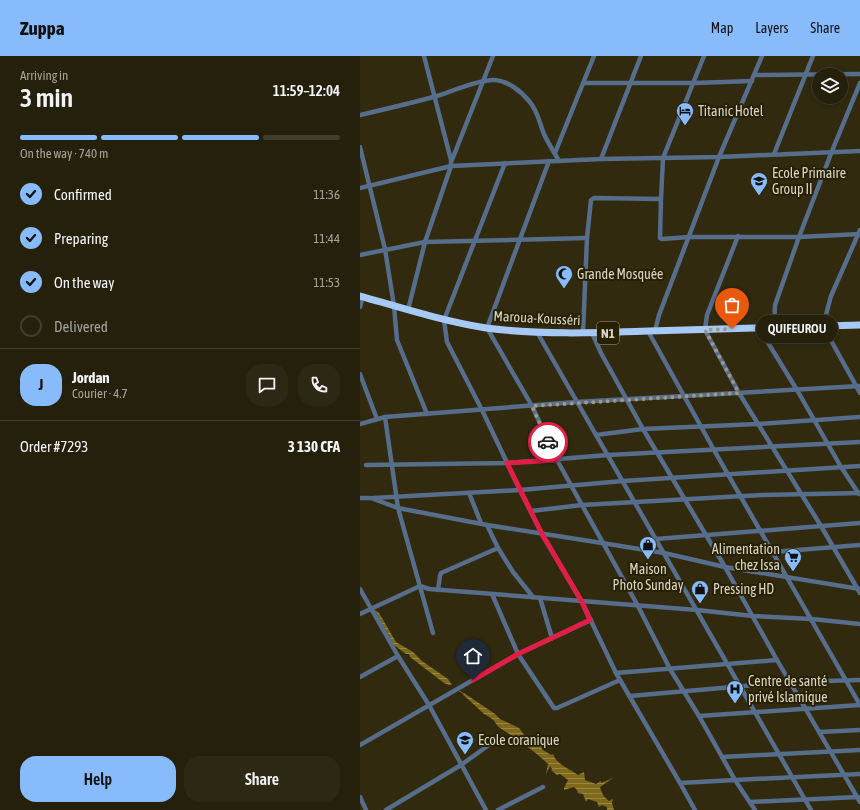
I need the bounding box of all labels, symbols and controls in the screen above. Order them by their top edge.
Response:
text: Zuppa [20,17,65,39]
text: Map [711,20,733,36]
text: Layers [755,20,788,36]
text: Share [810,20,840,36]
text: Arriving in [20,68,68,83]
map controls [812,68,848,104]
button: layers [812,68,848,104]
text: 11:59–12:04 [273,82,340,99]
text: 3 min [20,83,73,113]
hotel icon: Titanic Hotel [675,101,695,126]
place label: Titanic Hotel [698,103,764,119]
text: On the way · 740 m [20,146,108,161]
place label: Ecole Primaire Group II [772,165,846,197]
school or university icon: Ecole Primaire Group II [749,171,769,196]
icon: check [20,183,42,205]
text: Confirmed [54,186,112,203]
text: 11:36 [313,187,340,202]
icon: check [20,227,42,249]
text: Preparing [54,230,108,247]
text: 11:44 [313,231,340,246]
mosque icon: Grande Mosquée [554,264,574,289]
place label: Grande Mosquée [577,266,663,282]
icon: check [20,271,42,293]
text: On the way [54,274,115,291]
text: 11:53 [313,275,340,290]
pin [715,288,749,329]
icon: bag [721,294,743,316]
street label: Maroua-Kousséri [493,308,581,328]
callout: QUIFEUROU [756,315,838,343]
text: Delivered [54,318,108,335]
text: QUIFEUROU [768,321,826,336]
road number: N1 [597,322,619,344]
button: chat [246,364,288,406]
button: phone [298,364,340,406]
text: Jordan [72,369,110,386]
text: J [39,376,43,393]
text: Courier · 4.7 [72,386,128,401]
courier [528,422,568,462]
icon: car [537,431,559,453]
text: Order #7293 [20,438,88,455]
text: 3 130 CFA [288,438,340,455]
shop icon: Maison Photo Sunday [638,535,658,560]
place label: Alimentation chez Issa [712,541,780,573]
supermarket icon: Alimentation chez Issa [783,547,803,572]
place label: Maison Photo Sunday [613,561,684,593]
shop icon: Pressing HD [690,579,710,604]
place label: Pressing HD [713,581,774,597]
pin [456,639,490,680]
icon: home [462,645,484,667]
place label: Centre de santé privé Islamique [748,673,828,705]
hospital icon: Centre de santé privé Islamique [725,679,745,704]
school or university icon: Ecole coranique [455,730,475,755]
place label: Ecole coranique [478,732,559,748]
button: Help [20,756,176,802]
button: Share [184,756,340,802]

